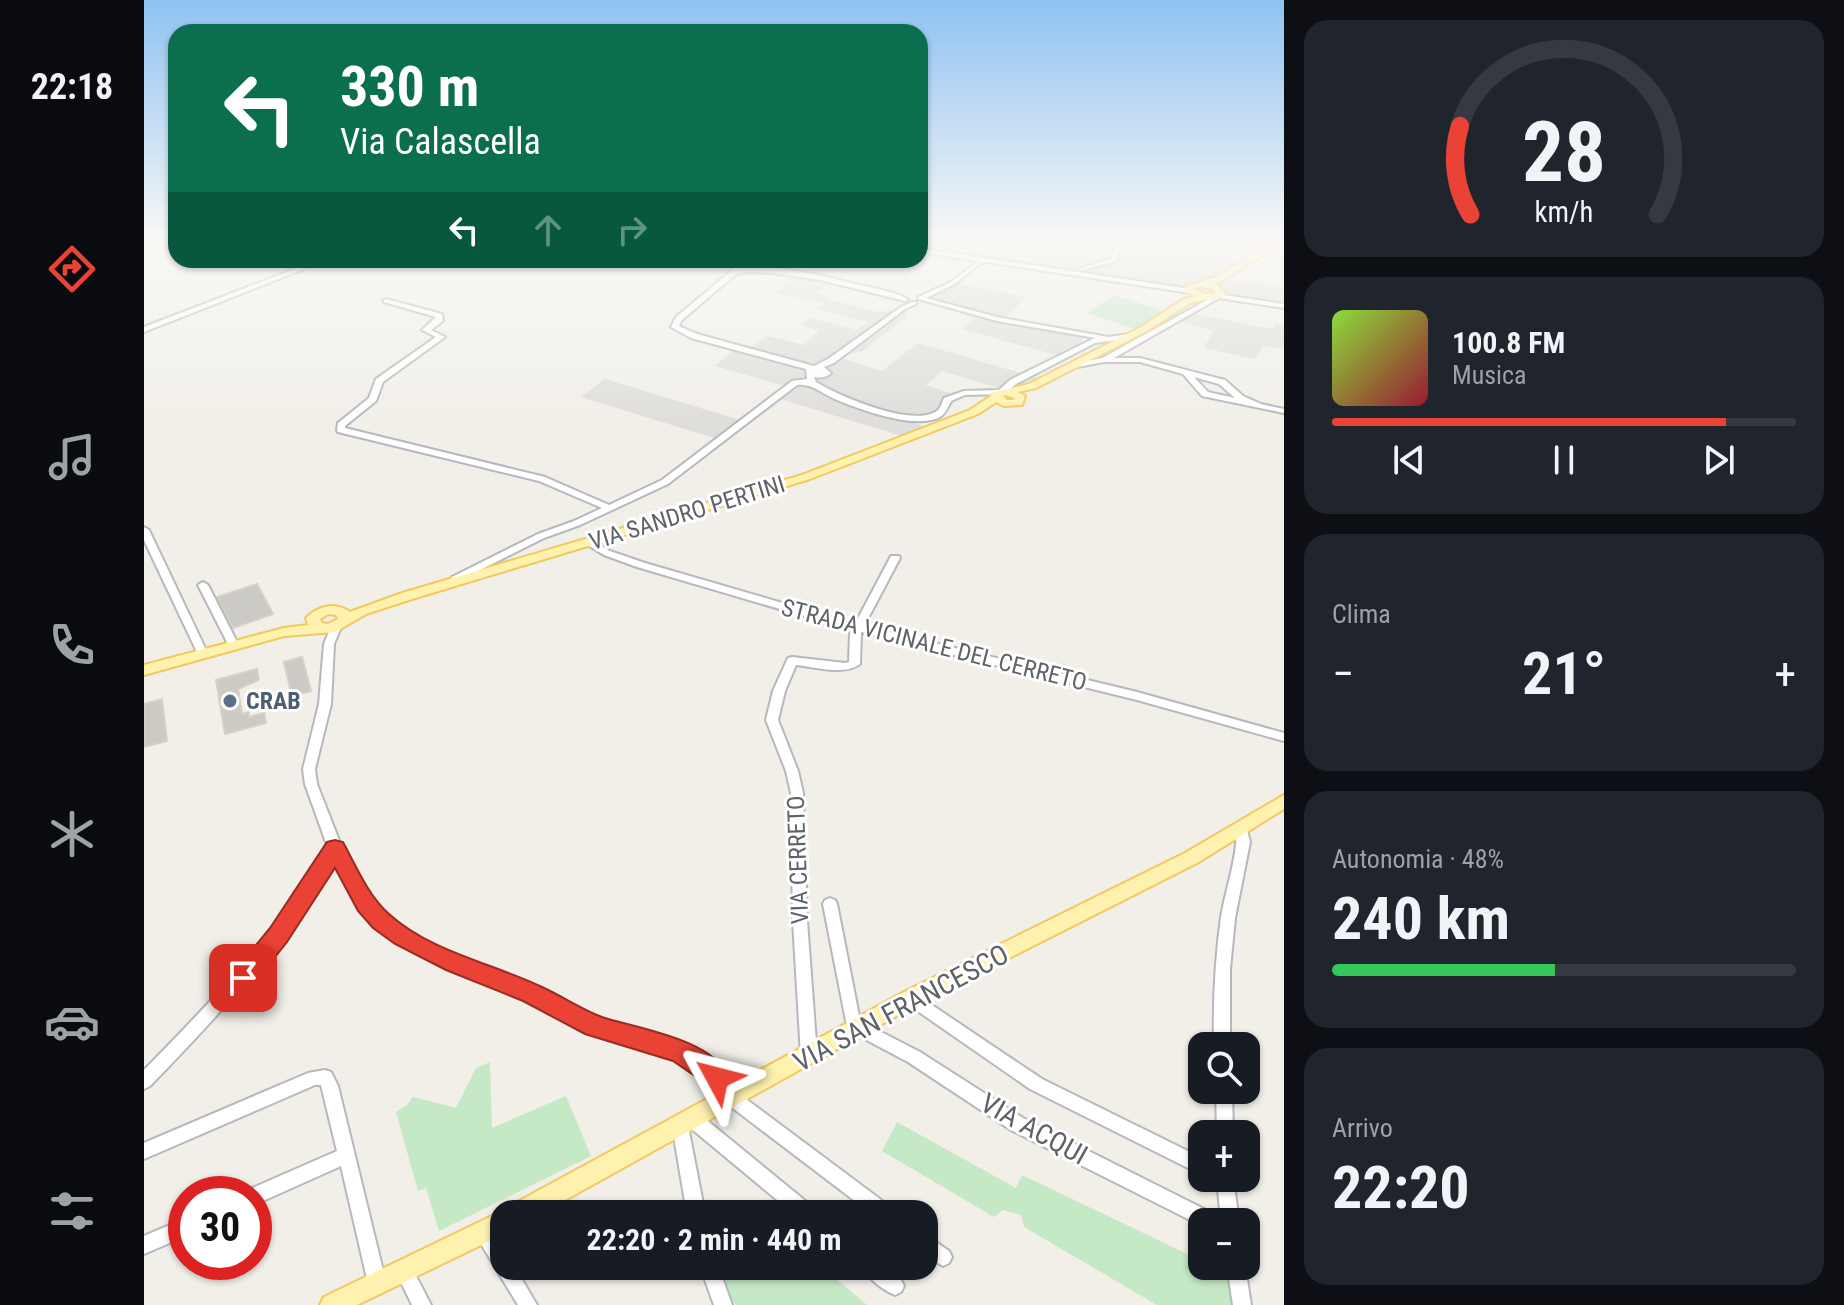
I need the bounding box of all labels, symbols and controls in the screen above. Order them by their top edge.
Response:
text: 330 m [340,54,479,120]
icon: left [208,56,312,160]
text: 22:18 [31,66,113,108]
text: 28 [1522,103,1606,200]
text: Via Calascella [340,121,541,163]
text: km/h [1535,195,1593,229]
icon: left [442,208,486,252]
icon: ahead [526,208,570,252]
icon: right [610,208,654,252]
icon: directions [44,241,100,297]
text: 100.8 FM [1452,325,1565,360]
text: Musica [1452,360,1527,390]
icon: music [44,429,100,485]
icon: previous [1387,438,1431,482]
icon: pause [1542,438,1586,482]
icon: next [1697,438,1741,482]
street label: VIA SANDRO PERTINI [586,470,788,556]
street label: STRADA VICINALE DEL CERRETO [779,593,1089,697]
text: Clima [1332,599,1391,629]
icon: phone [44,617,100,673]
text: 21° [1522,638,1606,709]
text: − [1332,648,1354,700]
text: + [1774,648,1796,700]
place label: CRAB [246,687,301,715]
marker: CRAB [221,692,239,710]
street label: VIA CERRETO [782,795,814,925]
icon: climate [44,806,100,862]
text: Autonomia · 48% [1332,844,1504,874]
text: 240 km [1332,883,1510,954]
street label: VIA SAN FRANCESCO [788,937,1014,1079]
pin [209,944,277,1012]
icon: arrive [221,956,265,1000]
icon: car [44,994,100,1050]
map controls [1188,1032,1260,1280]
button: search [1188,1032,1260,1104]
position arrow [675,1036,759,1120]
street label: VIA ACQUI [975,1086,1093,1172]
text: Arrivo [1332,1113,1393,1143]
button: + [1188,1120,1260,1192]
text: 22:20 [1332,1152,1470,1223]
speed limit sign: 30 [168,1176,272,1280]
icon: filters [44,1183,100,1239]
button: − [1188,1208,1260,1280]
text: 22:20 · 2 min · 440 m [587,1222,841,1257]

